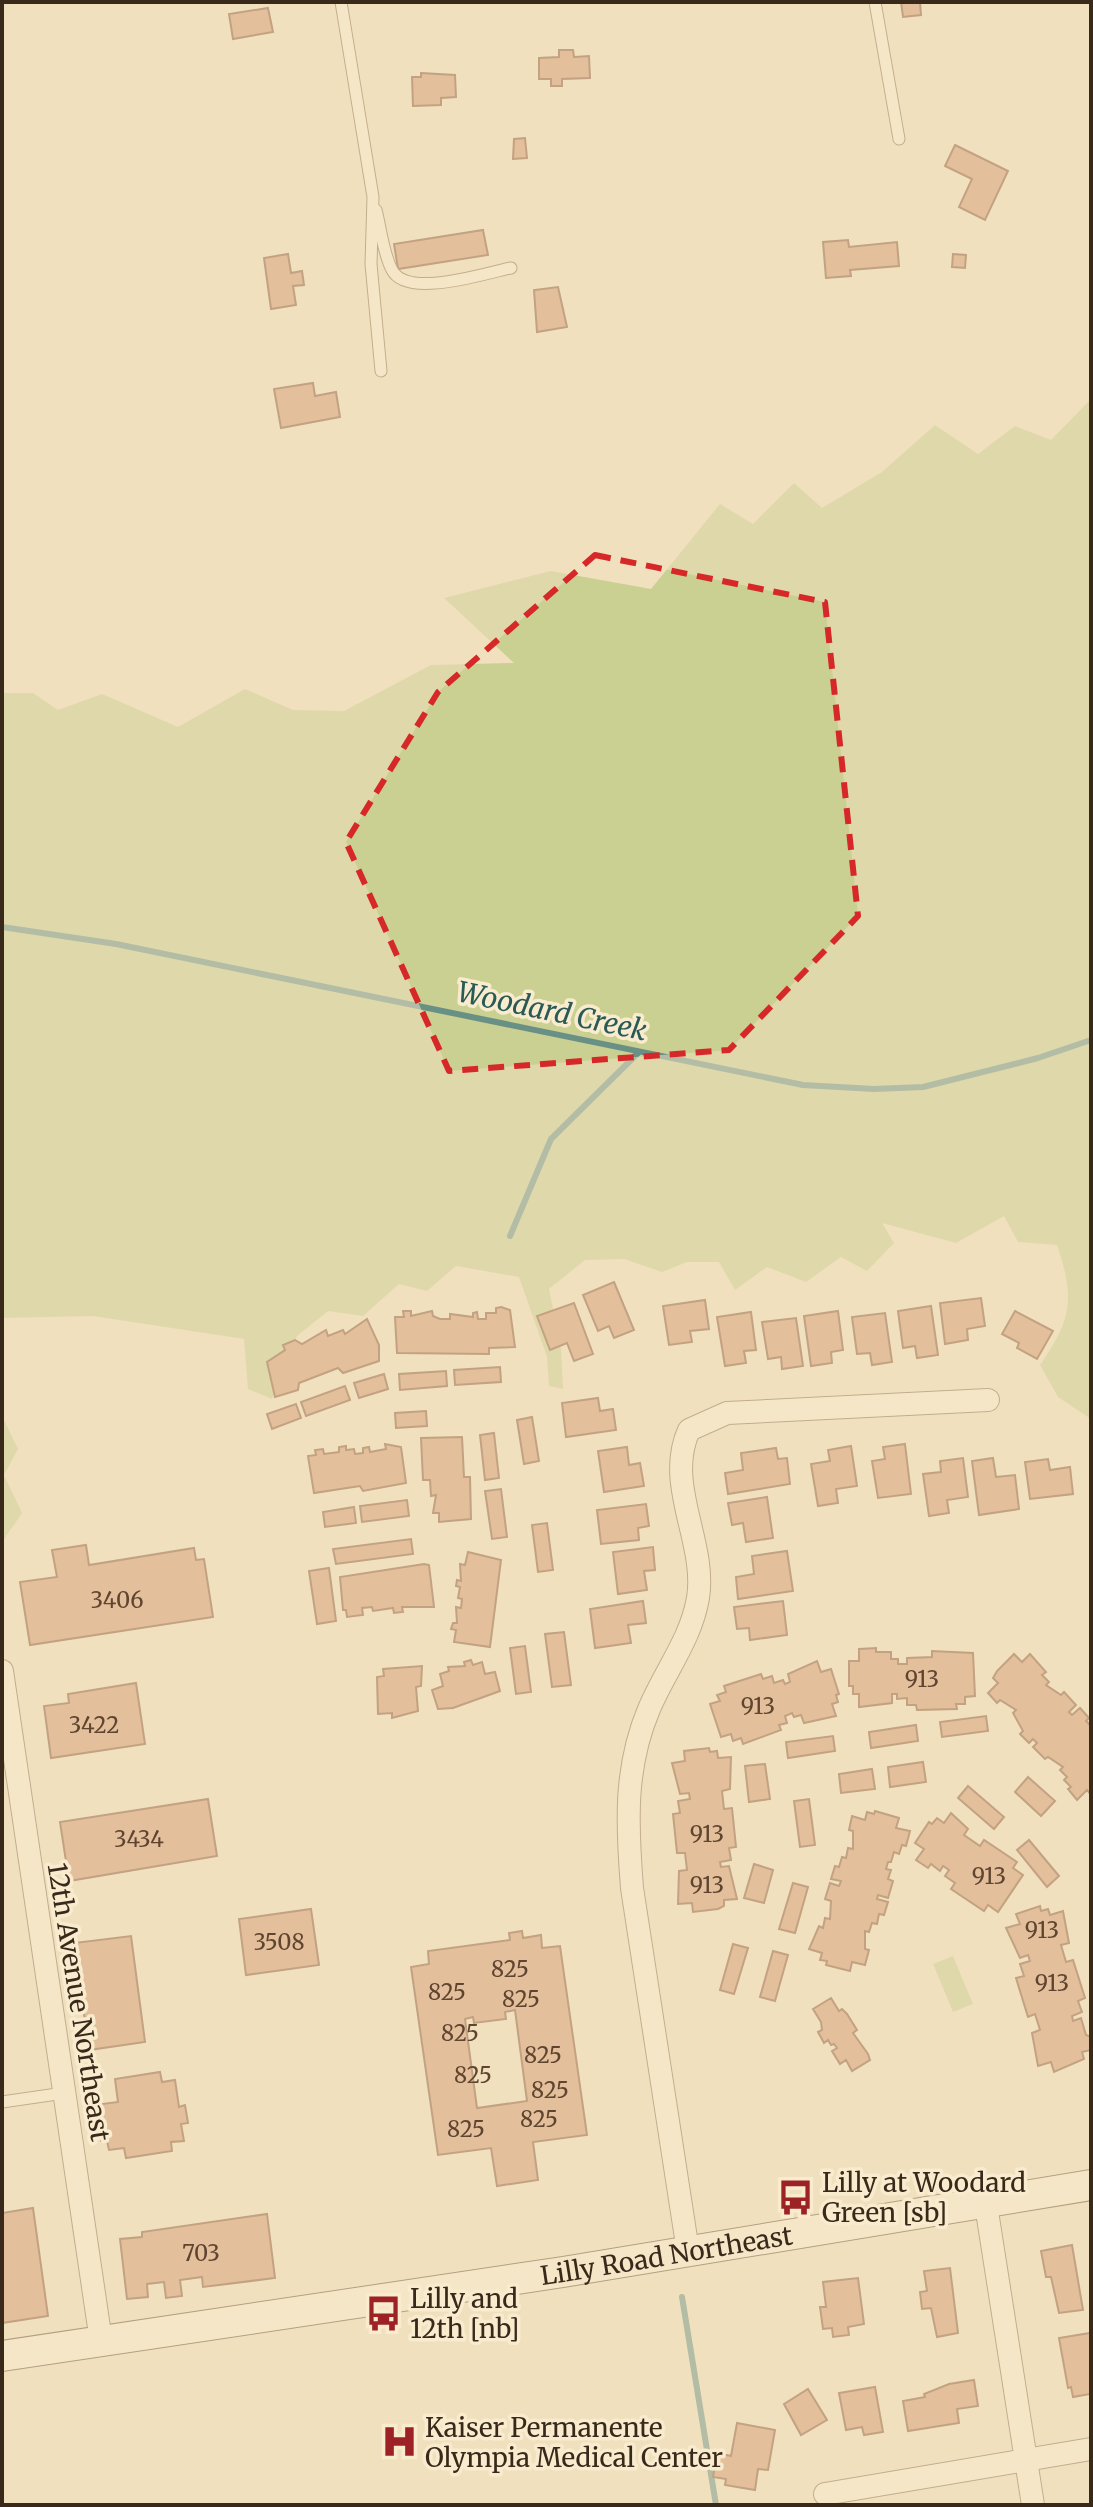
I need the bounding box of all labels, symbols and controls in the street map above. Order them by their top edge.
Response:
water label: Woodard Creek [454,973,650,1049]
house number: 3406 [90,1586,144,1614]
house number: 913 [905,1665,939,1693]
house number: 913 [741,1692,775,1720]
house number: 3422 [69,1711,119,1739]
house number: 913 [690,1820,724,1848]
house number: 3434 [114,1825,164,1853]
street label: 12th Avenue Northeast [41,1860,117,2144]
house number: 913 [972,1862,1006,1890]
house number: 913 [690,1871,724,1899]
house number: 913 [1025,1916,1059,1944]
house number: 3508 [253,1928,305,1956]
house number: 825 [491,1955,529,1983]
house number: 913 [1035,1969,1069,1997]
house number: 825 [428,1978,466,2006]
house number: 825 [502,1985,540,2013]
house number: 825 [441,2019,479,2047]
house number: 825 [524,2041,562,2069]
house number: 825 [454,2061,492,2089]
house number: 825 [531,2076,569,2104]
house number: 825 [520,2105,558,2133]
house number: 825 [447,2115,485,2143]
place label: Lilly at Woodard Green [sb] [822,2166,1026,2229]
bus stop icon: Lilly at Woodard Green [sb] [777,2178,815,2216]
street label: Lilly Road Northeast [538,2218,795,2292]
house number: 703 [182,2239,220,2267]
place label: Lilly and 12th [nb] [410,2282,519,2345]
bus stop icon: Lilly and 12th [nb] [365,2294,403,2332]
place label: Kaiser Permanente Olympia Medical Center [425,2411,723,2474]
hospital icon: Kaiser Permanente Olympia Medical Center [380,2423,418,2461]

